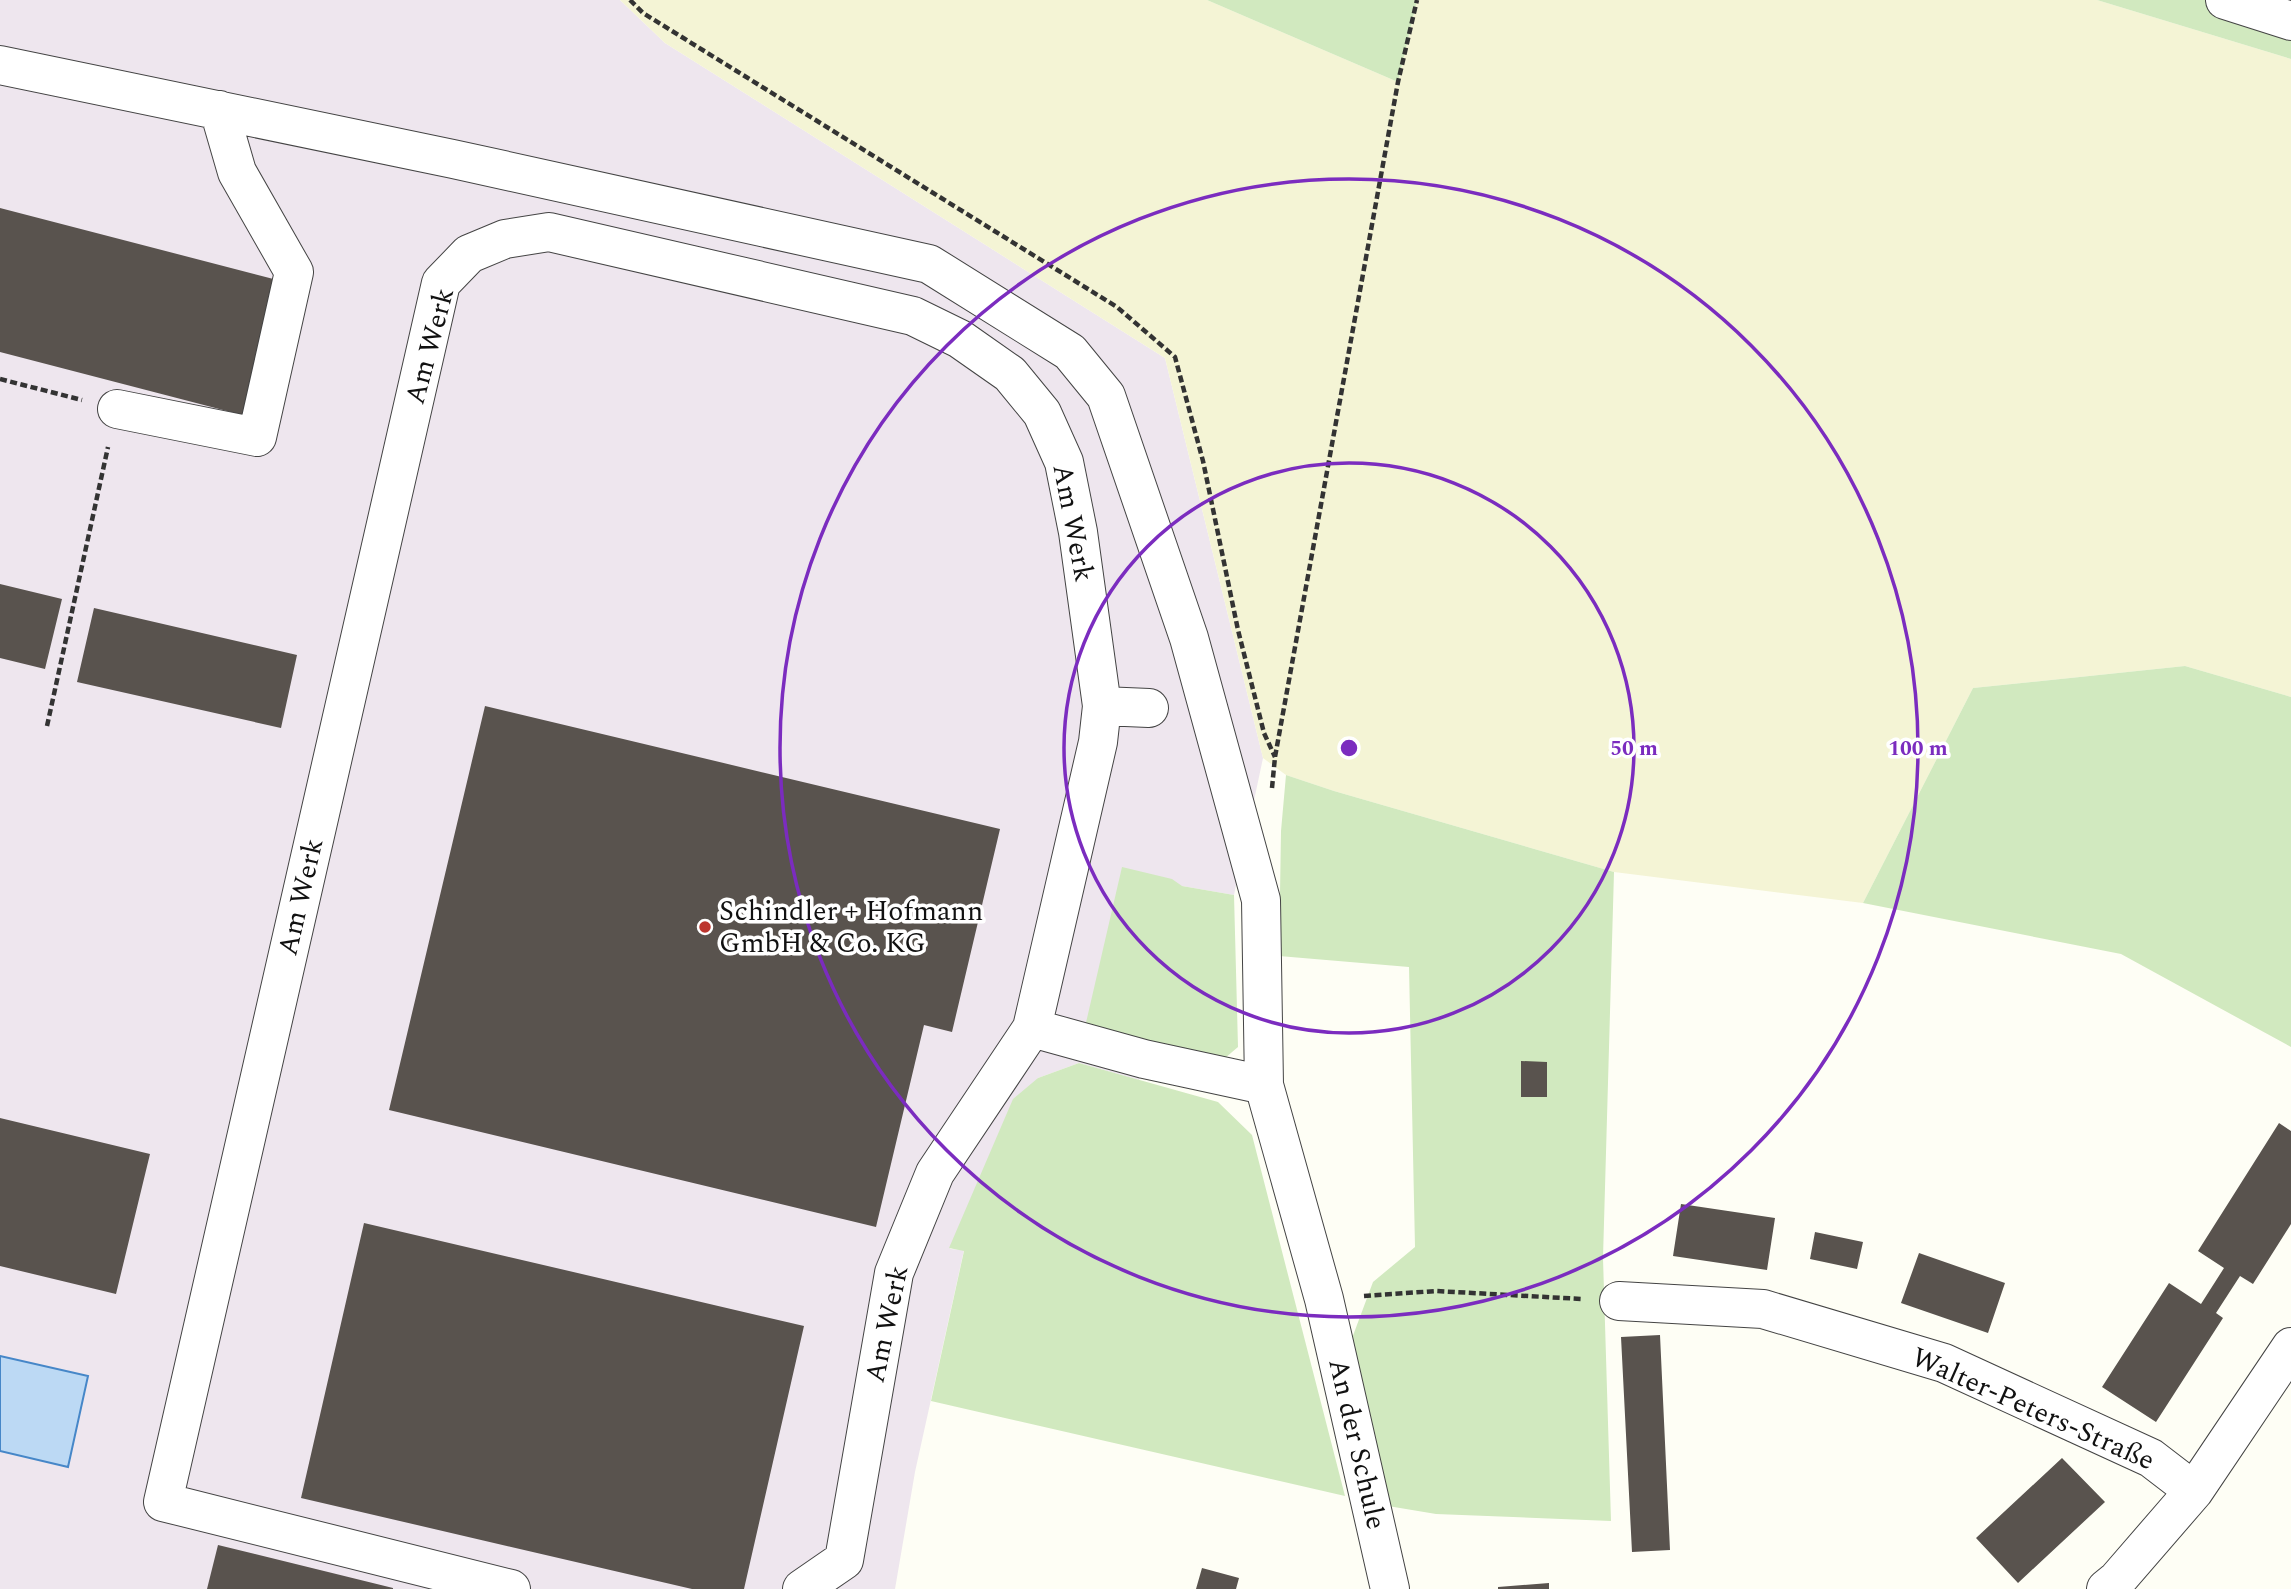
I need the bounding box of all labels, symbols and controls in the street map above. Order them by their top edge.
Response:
street label: Am Werk [394,283,466,409]
street label: Am Werk [1041,460,1105,586]
text: 50 m [1610,733,1658,765]
text: 100 m [1888,733,1948,765]
centre of rings [1337,736,1361,760]
street label: Am Werk [267,834,335,960]
place label: Schindler + Hofmann GmbH & Co. KG [719,890,983,965]
marker: Schindler + Hofmann GmbH & Co. KG [697,919,713,935]
street label: Am Werk [854,1261,920,1387]
street label: Walter-Peters-Straße [1904,1336,2162,1482]
street label: An der Schule [1316,1354,1398,1534]

